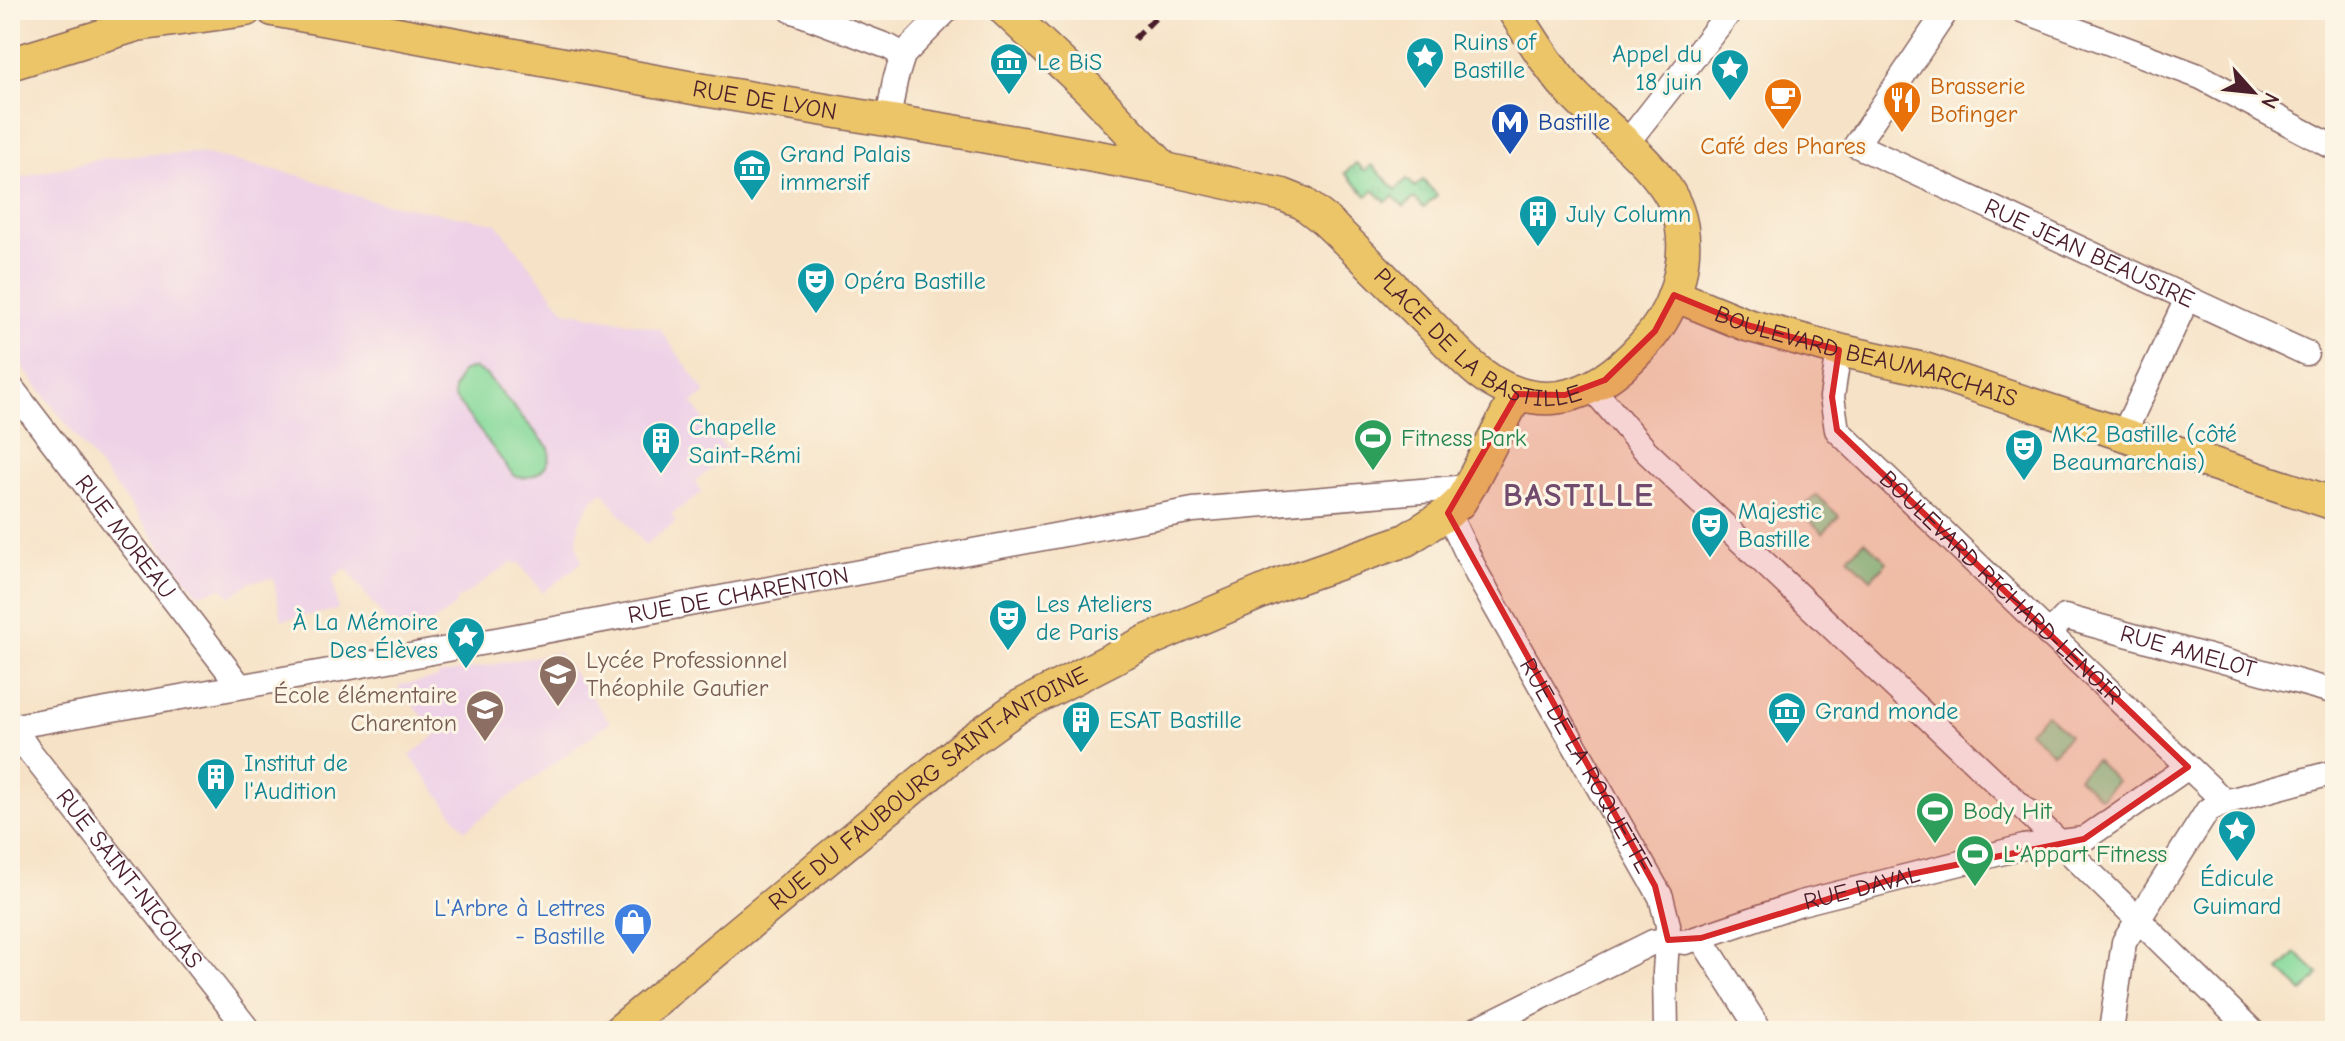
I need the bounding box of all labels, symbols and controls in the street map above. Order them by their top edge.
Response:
place label: Ruins of Bastille [1453,28,1537,84]
place icon: Ruins of Bastille [1404,35,1446,90]
place label: Appel du 18 juin [1612,40,1702,96]
museum icon: Le BiS [988,41,1030,96]
place icon: Appel du 18 juin [1709,47,1751,102]
place label: Le BiS [1037,48,1102,76]
north arrow [2213,52,2293,132]
place label: Brasserie Bofinger [1930,72,2025,128]
street label: RUE DE LYON [690,74,839,126]
cafe icon: Café des Phares [1762,76,1804,131]
restaurant icon: Brasserie Bofinger [1881,79,1923,134]
text: N [2255,88,2285,113]
metro station icon: Bastille [1489,101,1531,156]
place label: Bastille [1538,108,1610,136]
place label: Café des Phares [1700,132,1866,160]
place label: Grand Palais immersif [780,140,911,196]
museum icon: Grand Palais immersif [731,147,773,202]
street label: RUE JEAN BEAUSIRE [1980,192,2199,313]
building icon: July Column [1517,193,1559,248]
place label: July Column [1566,200,1691,228]
theatre icon: Opéra Bastille [795,260,837,315]
street label: PLACE DE LA BASTILLE [1368,262,1585,412]
place label: Opéra Bastille [844,267,986,295]
street label: BOULEVARD BEAUMARCHAIS [1711,299,2021,413]
place label: Chapelle Saint-Rémi [689,413,801,469]
sports icon: Fitness Park [1352,417,1394,472]
building icon: Chapelle Saint-Rémi [640,420,682,475]
place label: MK2 Bastille (côté Beaumarchais) [2052,420,2237,476]
place label: Fitness Park [1401,424,1527,452]
theatre icon: MK2 Bastille (côté Beaumarchais) [2003,427,2045,482]
street label: BOULEVARD RICHARD-LENOIR [1874,465,2128,710]
street label: RUE MOREAU [69,469,182,604]
district label: BASTILLE [1503,477,1655,514]
place label: Majestic Bastille [1738,497,1822,553]
theatre icon: Majestic Bastille [1689,504,1731,559]
street label: RUE DE CHARENTON [625,561,851,629]
place label: Les Ateliers de Paris [1036,590,1152,646]
theatre icon: Les Ateliers de Paris [987,597,1029,652]
place label: À La Mémoire Des Élèves [293,608,438,664]
place icon: À La Mémoire Des Élèves [445,615,487,670]
street label: RUE AMELOT [2117,619,2260,684]
place label: Lycée Professionnel Théophile Gautier [586,646,787,702]
school or university icon: Lycée Professionnel Théophile Gautier [537,653,579,708]
street label: RUE DE LA ROQUETTE [1514,653,1658,878]
street label: RUE DU FAUBOURG SAINT-ANTOINE [763,660,1092,916]
place label: École élémentaire Charenton [273,681,457,737]
school or university icon: École élémentaire Charenton [464,688,506,743]
museum icon: Grand monde [1766,690,1808,745]
place label: Grand monde [1815,697,1958,725]
building icon: ESAT Bastille [1060,699,1102,754]
place label: ESAT Bastille [1109,706,1242,734]
place label: Institut de l'Audition [244,749,348,805]
building icon: Institut de l'Audition [195,756,237,811]
street label: RUE SAINT-NICOLAS [50,783,208,974]
sports icon: Body Hit [1914,790,1956,845]
place label: Body Hit [1963,797,2053,825]
place icon: Édicule Guimard [2216,808,2258,863]
sports icon: L'Appart Fitness [1954,833,1996,888]
place label: L'Appart Fitness [2003,840,2167,868]
street label: RUE DAVAL [1801,860,1923,916]
place label: Édicule Guimard [2193,864,2281,920]
place label: L'Arbre à Lettres - Bastille [434,894,605,950]
shop icon: L'Arbre à Lettres - Bastille [612,901,654,956]

